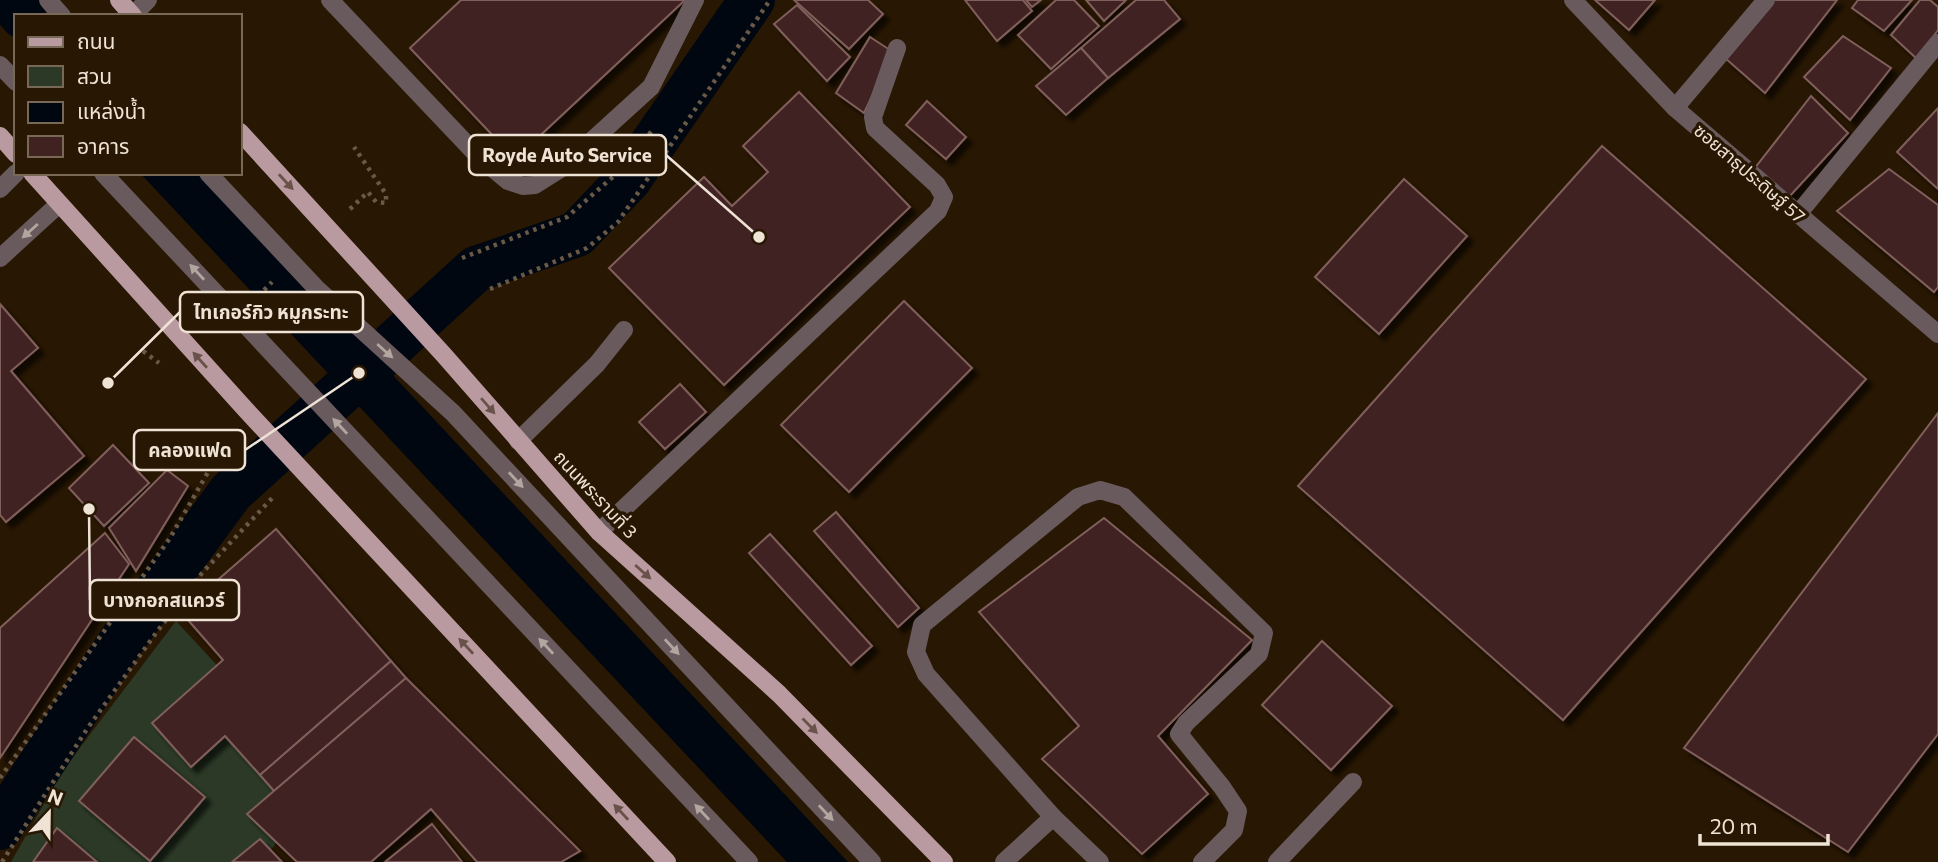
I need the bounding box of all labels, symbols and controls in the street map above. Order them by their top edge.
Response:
legend [14,14,242,175]
text: ถนน [77,28,115,53]
text: สวน [77,63,112,88]
text: แหล่งน้ำ [77,97,146,123]
street label: ซอยสาธุประดิษฐ์ 57 [1689,119,1810,228]
text: อาคาร [77,133,129,158]
callout: Royde Auto Service [469,135,666,175]
text: Royde Auto Service [482,143,652,166]
one-way arrow [278,173,294,191]
one-way arrow [21,223,39,239]
one-way arrow [189,264,205,281]
callout: ไทเกอร์กิว หมูกระทะ [180,292,363,332]
text: ไทเกอร์กิว หมูกระทะ [193,300,349,324]
one-way arrow [376,343,394,359]
one-way arrow [192,351,208,369]
one-way arrow [480,397,496,415]
one-way arrow [332,417,348,435]
callout: คลองแฟด [134,430,245,470]
text: คลองแฟด [148,438,232,461]
street label: ถนนพระรามที่ 3 [550,445,643,542]
one-way arrow [508,471,524,488]
one-way arrow [634,564,652,580]
callout: บางกอกสแควร์ [90,580,239,620]
text: บางกอกสแควร์ [103,588,225,611]
one-way arrow [458,638,474,655]
one-way arrow [539,638,555,655]
one-way arrow [663,638,679,655]
one-way arrow [802,718,818,734]
north arrow [14,778,84,848]
text: N [45,783,66,810]
scale bar [1700,802,1828,846]
one-way arrow [613,803,629,821]
one-way arrow [694,803,710,821]
one-way arrow [818,804,834,821]
text: 20 m [1710,813,1758,838]

